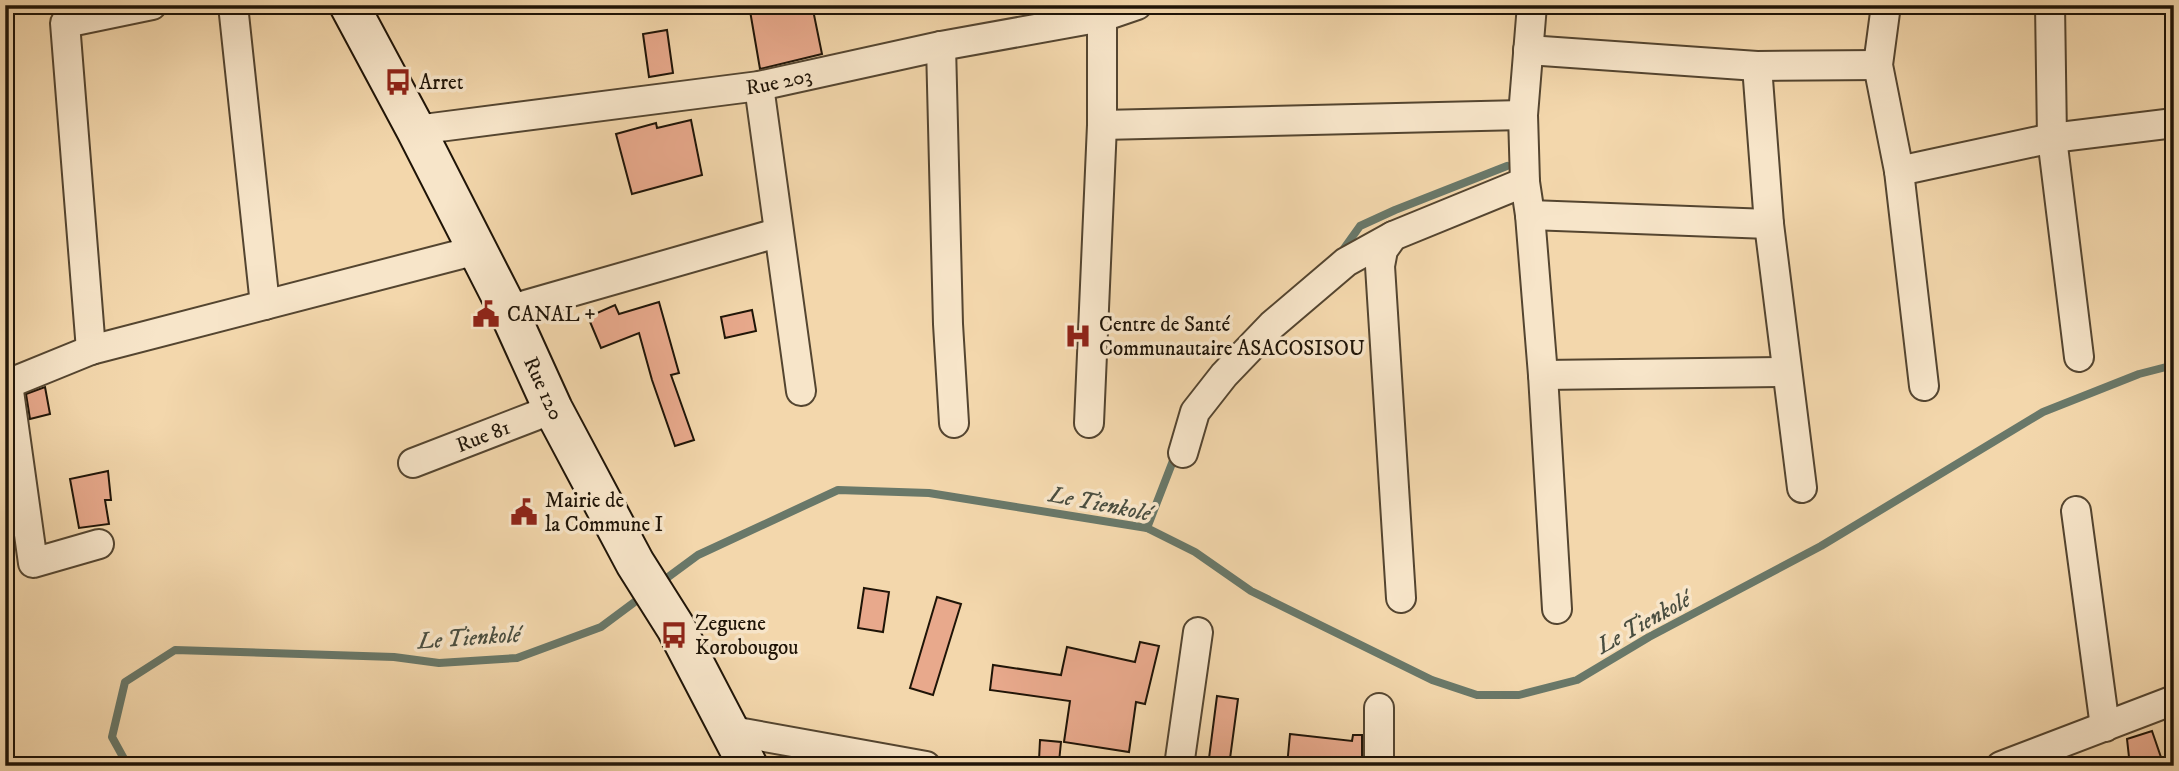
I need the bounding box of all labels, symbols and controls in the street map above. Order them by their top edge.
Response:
street label: Rue 203 [744,63,814,102]
bus stop icon: Arret [383,67,413,97]
place label: Arret [419,70,464,96]
public building icon: CANAL + [471,299,501,329]
place label: CANAL + [507,302,596,328]
place label: Centre de Santé Communautaire ASACOSISOU [1099,312,1365,362]
hospital icon: Centre de Santé Communautaire ASACOSISOU [1063,321,1093,351]
street label: Rue 120 [517,353,569,425]
street label: Rue 81 [453,415,514,459]
water label: Le Tienkolé [1044,480,1157,529]
place label: Mairie de la Commune I [545,488,663,538]
public building icon: Mairie de la Commune I [509,497,539,527]
water label: Le Tienkolé [1590,584,1699,662]
place label: Zeguene Korobougou [695,611,798,661]
water label: Le Tienkolé [415,620,526,657]
bus stop icon: Zeguene Korobougou [659,620,689,650]

